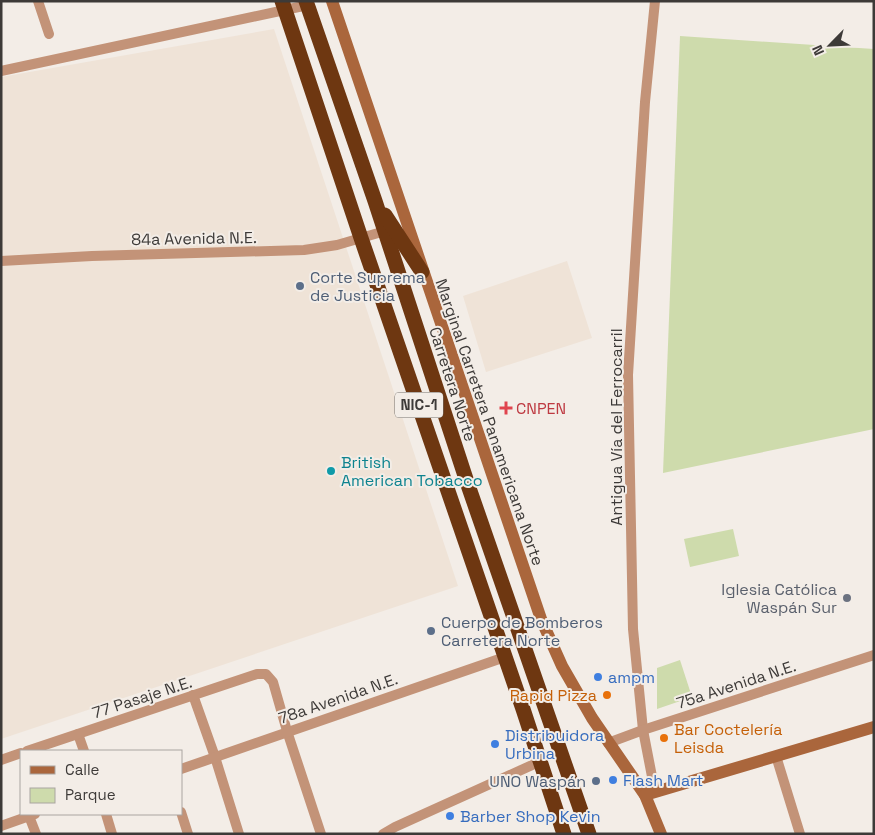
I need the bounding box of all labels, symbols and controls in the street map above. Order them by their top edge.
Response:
north arrow [805,20,855,70]
text: N [808,42,828,58]
street label: 84a Avenida N.E. [131,227,257,250]
place label: Corte Suprema de Justicia [310,267,425,306]
street label: Marginal Carretera Panamericana Norte [430,276,549,568]
marker: Corte Suprema de Justicia [294,280,306,292]
street label: Carretera Norte [424,324,481,444]
street label: Antigua Vía del Ferrocarril [606,328,627,526]
road number: NIC-1 [395,392,443,418]
place label: CNPEN [516,398,566,419]
marker: CNPEN [500,402,512,414]
place label: British American Tobacco [341,452,483,491]
marker: British American Tobacco [325,465,337,477]
place label: Iglesia Católica Waspán Sur [721,579,837,618]
marker: Iglesia Católica Waspán Sur [841,592,853,604]
place label: Cuerpo de Bomberos Carretera Norte [441,612,603,651]
marker: Cuerpo de Bomberos Carretera Norte [425,625,437,637]
street label: 75a Avenida N.E. [674,655,799,714]
place label: ampm [608,667,655,688]
street label: 78a Avenida N.E. [276,668,401,729]
street label: 77 Pasaje N.E. [90,671,195,723]
marker: ampm [592,671,604,683]
place label: Rapid Pizza [510,685,597,706]
marker: Rapid Pizza [601,689,613,701]
place label: Bar Coctelería Leisda [674,719,782,758]
place label: Distribuidora Urbina [505,725,604,764]
marker: Bar Coctelería Leisda [658,732,670,744]
marker: Distribuidora Urbina [489,738,501,750]
legend [20,750,182,815]
text: Calle [65,760,100,779]
place label: Flash Mart [623,770,703,791]
place label: UNO Waspán [489,771,586,792]
marker: Flash Mart [607,774,619,786]
marker: UNO Waspán [590,775,602,787]
text: Parque [65,785,116,804]
place label: Barber Shop Kevin [460,806,601,827]
marker: Barber Shop Kevin [444,810,456,822]

